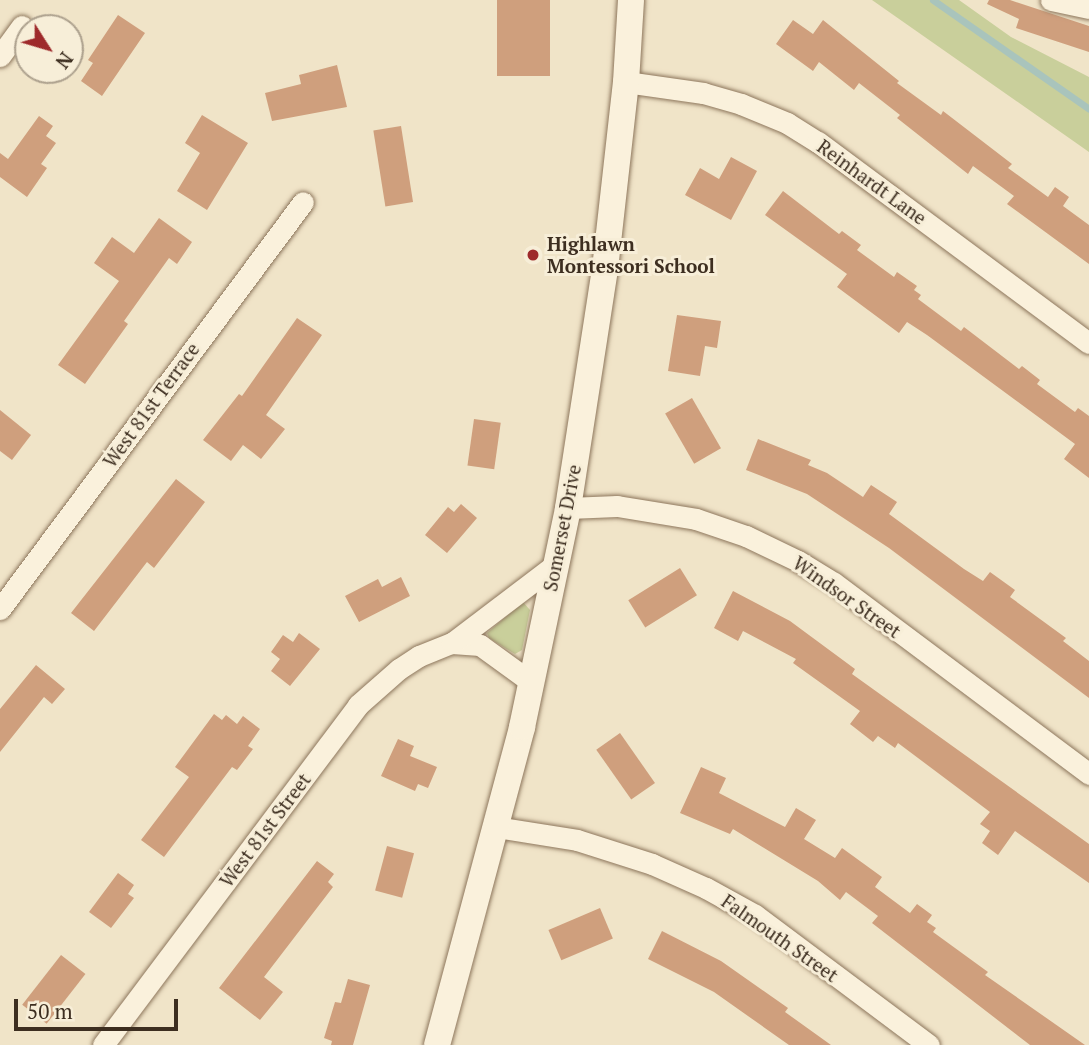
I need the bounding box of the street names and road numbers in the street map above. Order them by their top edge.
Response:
street label: Reinhardt Lane [813,135,931,229]
street label: West 81st Terrace [98,338,204,472]
street label: Somerset Drive [539,463,585,593]
street label: Windsor Street [789,551,905,643]
street label: West 81st Street [215,769,315,891]
street label: Falmouth Street [717,889,843,987]

